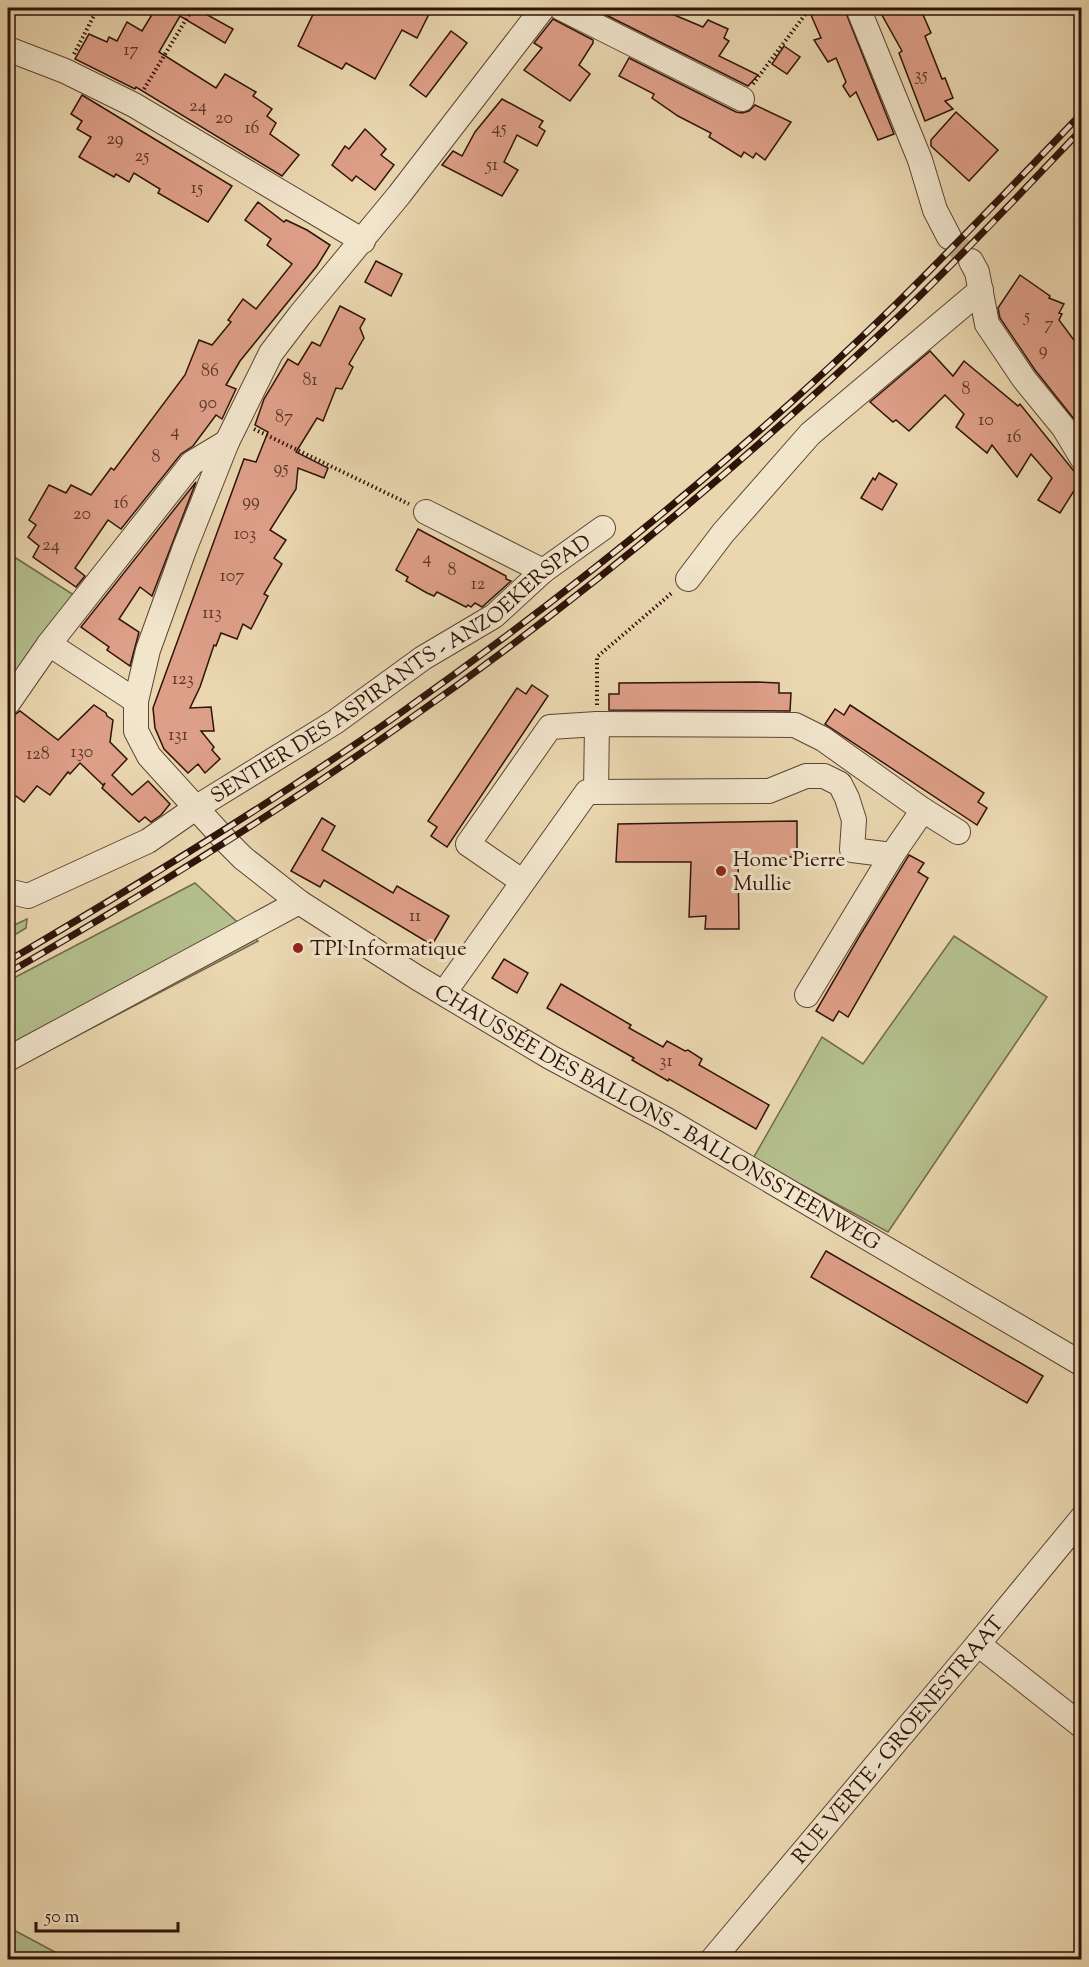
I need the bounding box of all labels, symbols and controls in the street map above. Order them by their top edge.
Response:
house number: 17 [123,38,139,64]
house number: 35 [914,63,928,89]
house number: 24 [189,94,207,120]
house number: 20 [215,106,233,132]
house number: 16 [244,116,260,142]
house number: 45 [491,116,507,142]
house number: 29 [106,127,124,153]
house number: 25 [135,144,149,170]
house number: 51 [485,153,498,179]
house number: 15 [191,176,203,202]
house number: 5 [1023,304,1030,330]
house number: 7 [1044,312,1054,338]
house number: 9 [1039,338,1048,364]
house number: 86 [201,359,219,385]
house number: 81 [302,368,318,394]
house number: 8 [962,377,971,403]
house number: 90 [199,391,217,417]
house number: 87 [275,405,293,431]
house number: 10 [978,408,994,434]
house number: 4 [170,419,180,445]
house number: 16 [1006,425,1022,451]
house number: 8 [152,445,161,471]
house number: 95 [273,456,289,482]
house number: 99 [242,489,260,515]
house number: 16 [113,491,129,517]
house number: 20 [73,502,91,528]
house number: 103 [234,522,256,548]
street label: SENTIER DES ASPIRANTS - ANZOEKERSPAD [205,528,598,812]
house number: 24 [42,533,60,559]
house number: 4 [422,546,432,572]
house number: 8 [448,558,457,584]
house number: 107 [220,564,244,590]
house number: 12 [471,572,486,598]
house number: 113 [202,601,222,627]
house number: 123 [172,667,194,693]
house number: 131 [168,723,188,749]
house number: 130 [71,740,93,766]
house number: 128 [26,742,50,768]
place label: Home Pierre Mullie [733,846,845,900]
marker: Home Pierre Mullie [714,864,728,878]
house number: 11 [409,904,421,930]
place label: TPI Informatique [310,935,467,965]
marker: TPI Informatique [291,941,305,955]
street label: CHAUSSÉE DES BALLONS - BALLONSSTEENWEG [428,978,885,1259]
house number: 31 [659,1049,673,1075]
street label: RUE VERTE - GROENESTRAAT [786,1610,1012,1871]
scale bar [36,1895,178,1933]
text: 50 m [44,1905,80,1931]

